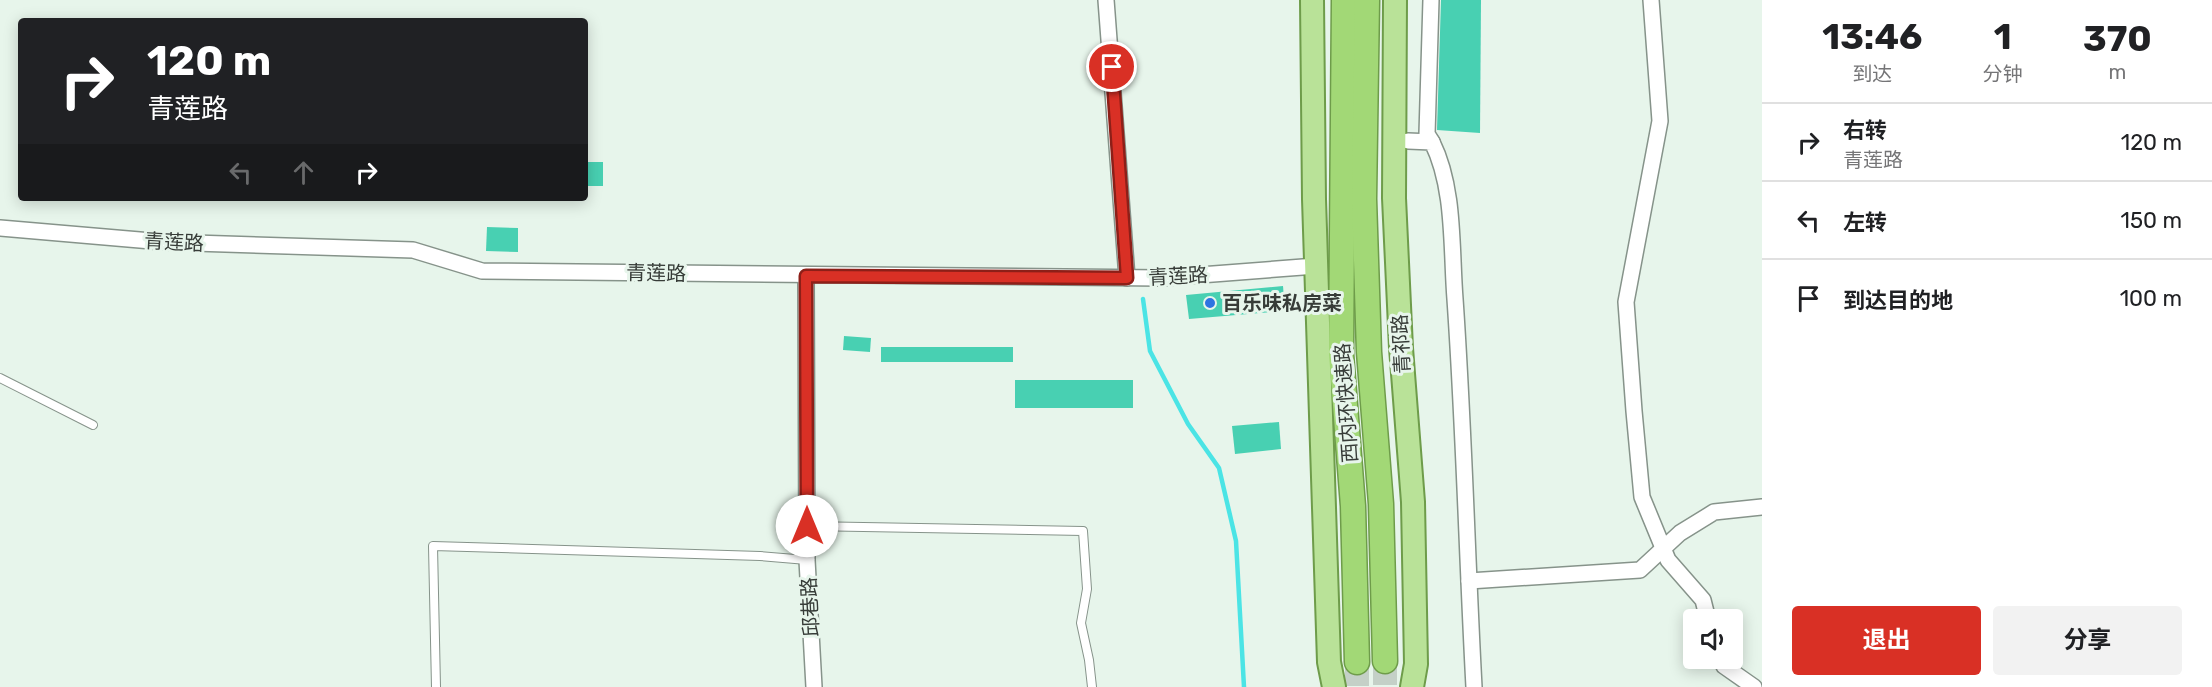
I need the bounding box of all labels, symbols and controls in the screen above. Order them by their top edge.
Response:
text: 13:46 [1822,15,1922,58]
text: 1 [1994,15,2012,58]
text: 370 [2083,17,2152,60]
text: 120 m [147,36,271,86]
pin [1086,41,1137,92]
icon: right [48,42,126,120]
icon: arrive [1095,50,1128,83]
text: m [2108,60,2126,84]
text: 到达 [1852,62,1892,86]
text: 分钟 [1983,62,2023,86]
text: 青莲路 [147,93,228,125]
text: 右转 [1843,117,1887,144]
icon: right [1792,126,1825,159]
text: 120 m [2121,129,2182,156]
text: 青莲路 [1843,148,1903,172]
icon: left [224,156,257,189]
icon: ahead [287,156,320,189]
icon: right [350,156,383,189]
icon: left [1792,204,1825,237]
text: 150 m [2121,207,2182,234]
text: 左转 [1843,209,1887,236]
street label: 青莲路 [143,228,205,256]
street label: 青莲路 [626,260,686,286]
street label: 青莲路 [1147,262,1209,290]
icon: arrive [1792,282,1825,315]
text: 100 m [2120,285,2182,312]
text: 到达目的地 [1843,287,1953,314]
place label: 百乐味私房菜 [1222,291,1342,315]
marker: 百乐味私房菜 [1203,296,1217,310]
street label: 青祁路 [1387,313,1415,375]
street label: 西内环快速路 [1330,342,1362,464]
position arrow [775,494,839,558]
street label: 邱巷路 [796,576,824,638]
button: 退出 [1792,606,1981,675]
button: 分享 [1993,606,2182,675]
map controls [1683,609,1743,669]
button: sound [1683,609,1743,669]

